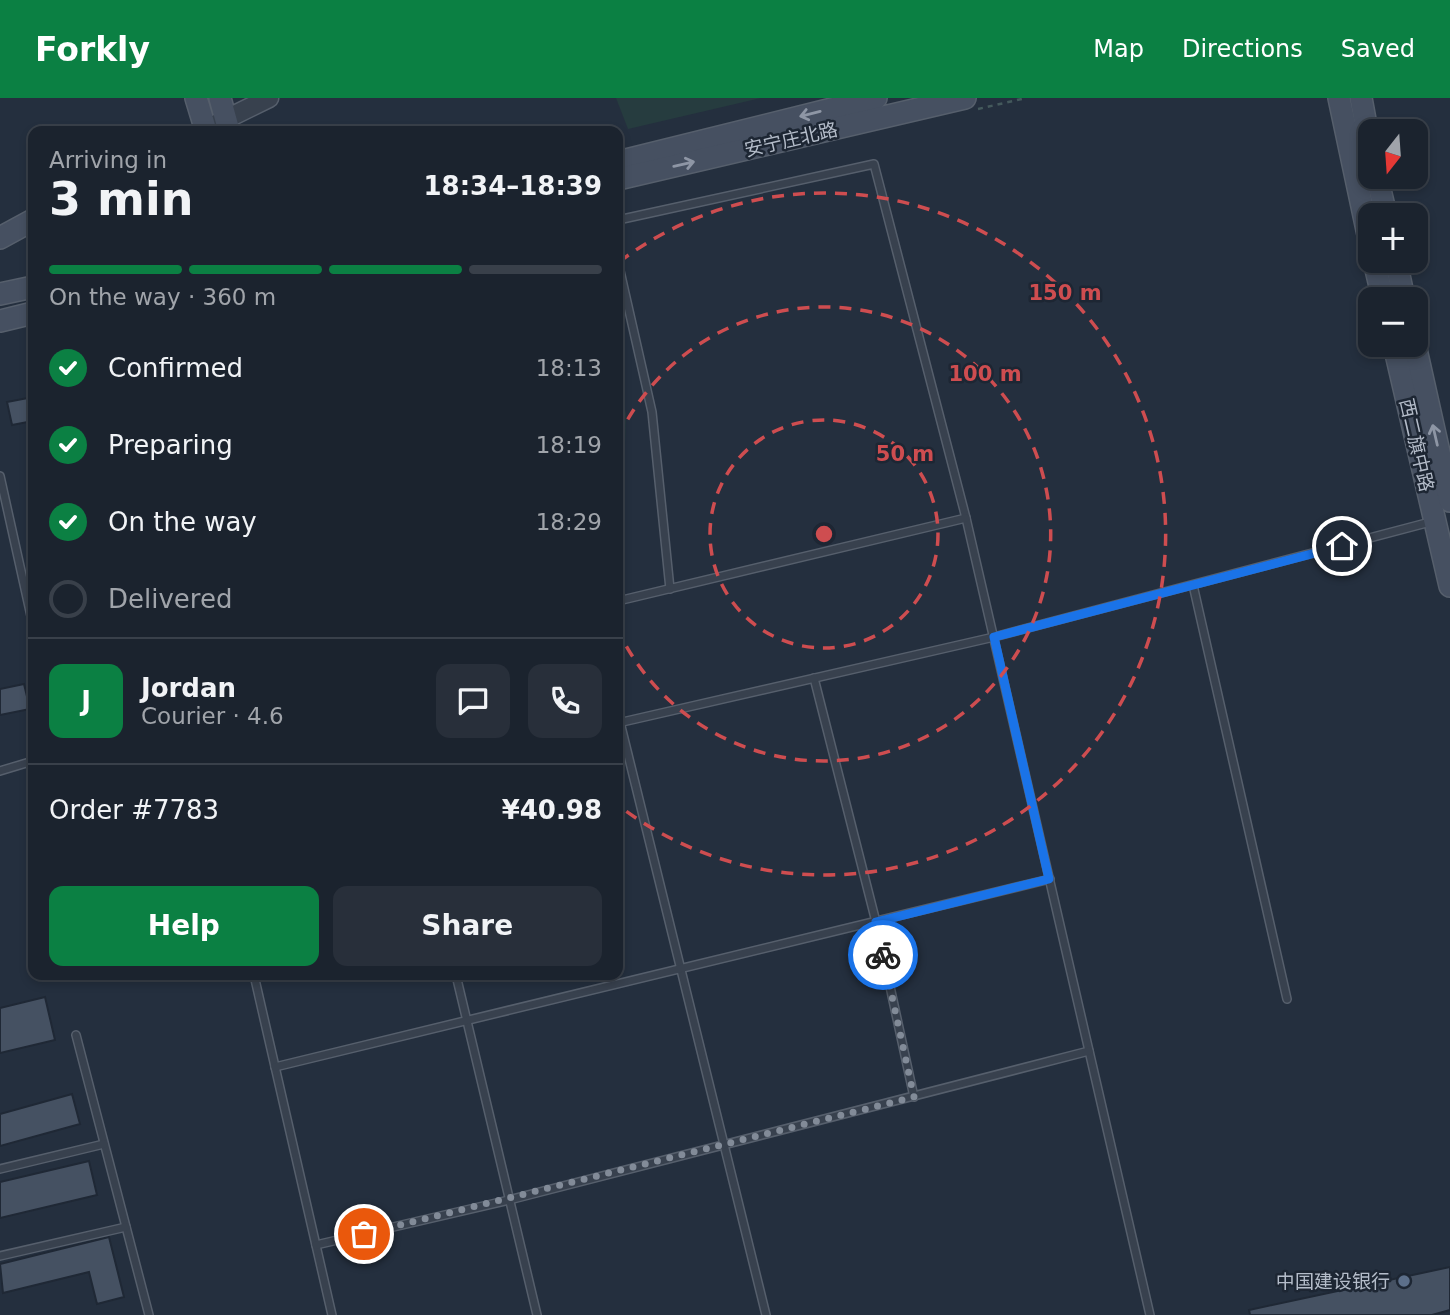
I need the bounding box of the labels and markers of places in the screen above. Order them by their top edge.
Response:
pin [1312,516,1372,576]
centre of rings [812,522,836,546]
pin [334,1204,394,1264]
place label: 中国建设银行 [1276,1270,1390,1292]
marker: 中国建设银行 [1396,1273,1412,1289]

